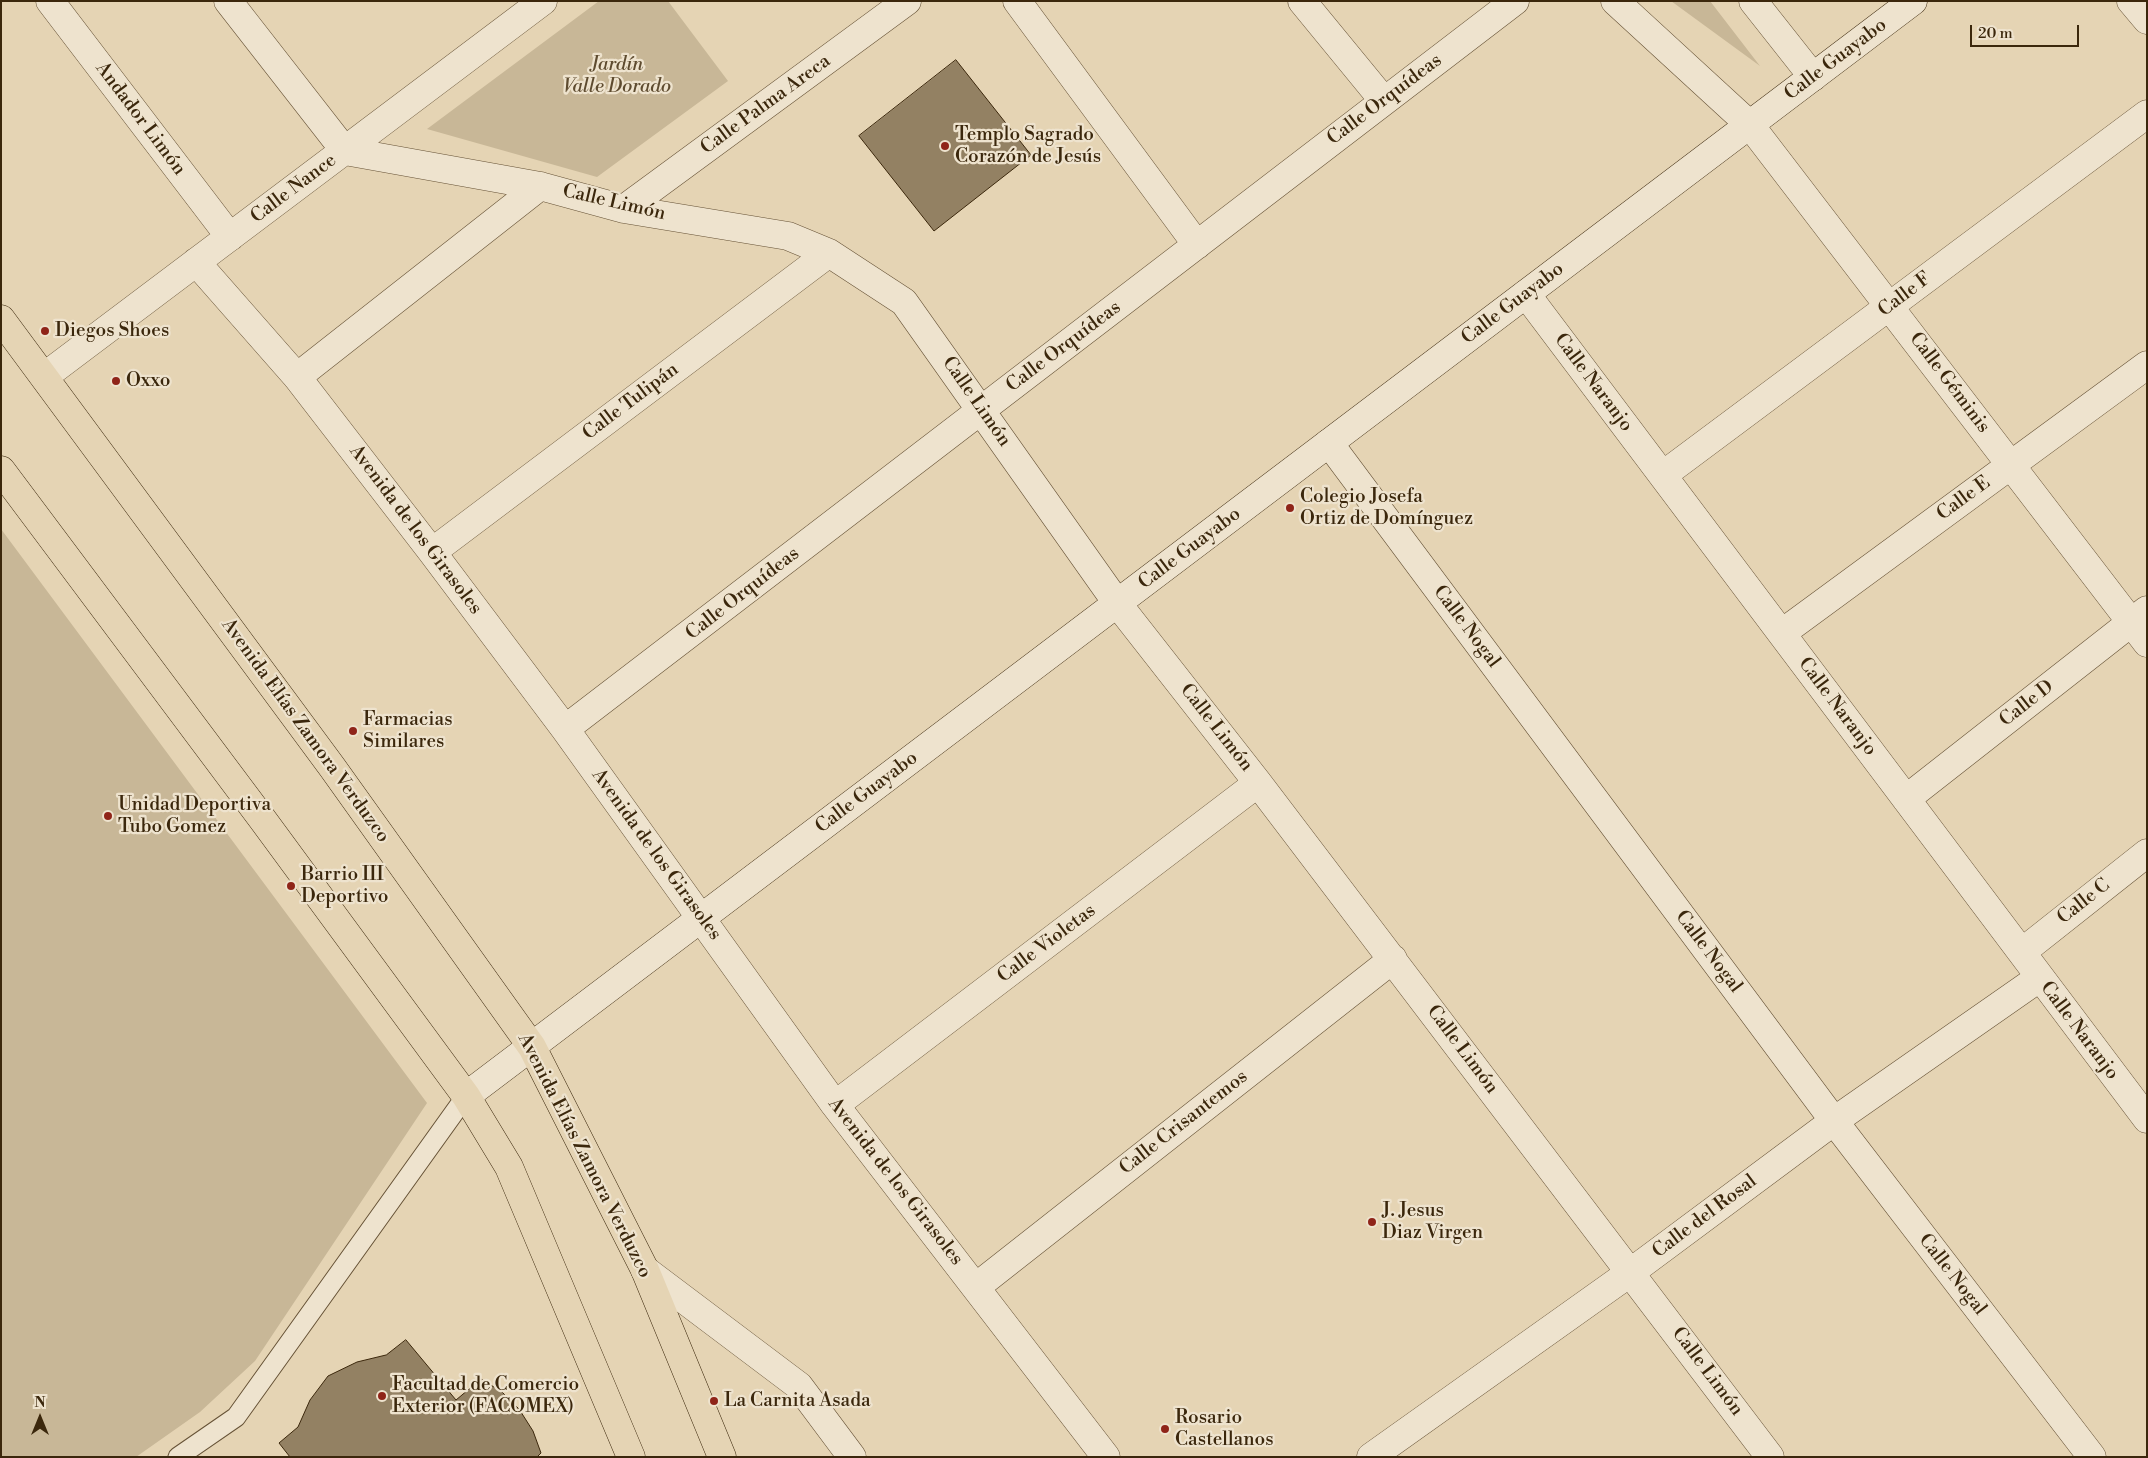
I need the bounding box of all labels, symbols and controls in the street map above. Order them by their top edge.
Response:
street label: Calle Guayabo [1780,14,1892,106]
scale bar [1973,15,2082,47]
text: 20 m [1978,24,2013,43]
street label: Calle Palma Areca [697,50,835,160]
street label: Calle Orquídeas [1323,50,1447,150]
park label: Jardín Valle Dorado [563,54,671,98]
street label: Andador Limón [90,58,190,180]
place label: Templo Sagrado Corazón de Jesús [955,124,1101,168]
marker: Templo Sagrado Corazón de Jesús [939,140,951,152]
street label: Calle Nance [247,149,341,229]
street label: Calle Limón [560,180,668,226]
street label: Calle Guayabo [1457,258,1569,350]
street label: Calle F [1874,268,1936,322]
street label: Calle Orquídeas [1002,297,1126,397]
place label: Diegos Shoes [55,320,169,342]
marker: Diegos Shoes [39,325,51,337]
street label: Calle Géminis [1904,328,1994,438]
street label: Calle Naranjo [1549,329,1637,437]
street label: Calle Limón [937,352,1015,452]
street label: Calle Tulipán [579,359,683,445]
place label: Oxxo [126,370,170,392]
marker: Oxxo [110,375,122,387]
street label: Avenida de los Girasoles [344,441,486,619]
street label: Calle E [1933,472,1995,526]
place label: Colegio Josefa Ortiz de Domínguez [1300,486,1473,530]
marker: Colegio Josefa Ortiz de Domínguez [1284,502,1296,514]
street label: Calle Guayabo [1134,503,1246,595]
street label: Calle Orquídeas [682,543,804,645]
street label: Calle Nogal [1428,581,1504,673]
street label: Avenida Elías Zamora Verduzco [216,615,394,847]
street label: Calle Naranjo [1793,653,1881,761]
street label: Calle D [1995,676,2059,732]
street label: Calle Limón [1175,680,1257,776]
place label: Farmacias Similares [363,709,453,753]
marker: Farmacias Similares [347,725,359,737]
street label: Calle Guayabo [811,747,923,839]
street label: Avenida de los Girasoles [586,765,726,945]
place label: Unidad Deportiva Tubo Gomez [118,794,271,838]
marker: Unidad Deportiva Tubo Gomez [102,810,114,822]
place label: Barrio III Deportivo [301,864,388,908]
street label: Calle C [2053,874,2115,930]
marker: Barrio III Deportivo [285,880,297,892]
street label: Calle Violetas [993,900,1101,988]
street label: Calle Nogal [1670,906,1746,998]
street label: Calle Naranjo [2035,977,2123,1085]
street label: Calle Limón [1421,1001,1503,1099]
street label: Avenida Elías Zamora Verduzco [512,1030,656,1282]
street label: Calle Crisantemos [1115,1066,1253,1180]
street label: Avenida de los Girasoles [823,1094,967,1270]
street label: Calle del Rosal [1648,1170,1762,1264]
place label: J. Jesus Diaz Virgen [1382,1200,1483,1244]
marker: J. Jesus Diaz Virgen [1366,1216,1378,1228]
street label: Calle Nogal [1913,1230,1991,1320]
street label: Calle Limón [1666,1323,1748,1421]
place label: Facultad de Comercio Exterior (FACOMEX) [392,1374,579,1418]
marker: Facultad de Comercio Exterior (FACOMEX) [376,1390,388,1402]
place label: La Carnita Asada [724,1390,871,1412]
north arrow [15,1393,65,1443]
text: N [34,1394,46,1412]
marker: La Carnita Asada [708,1395,720,1407]
place label: Rosario Castellanos [1175,1407,1273,1451]
marker: Rosario Castellanos [1159,1423,1171,1435]

